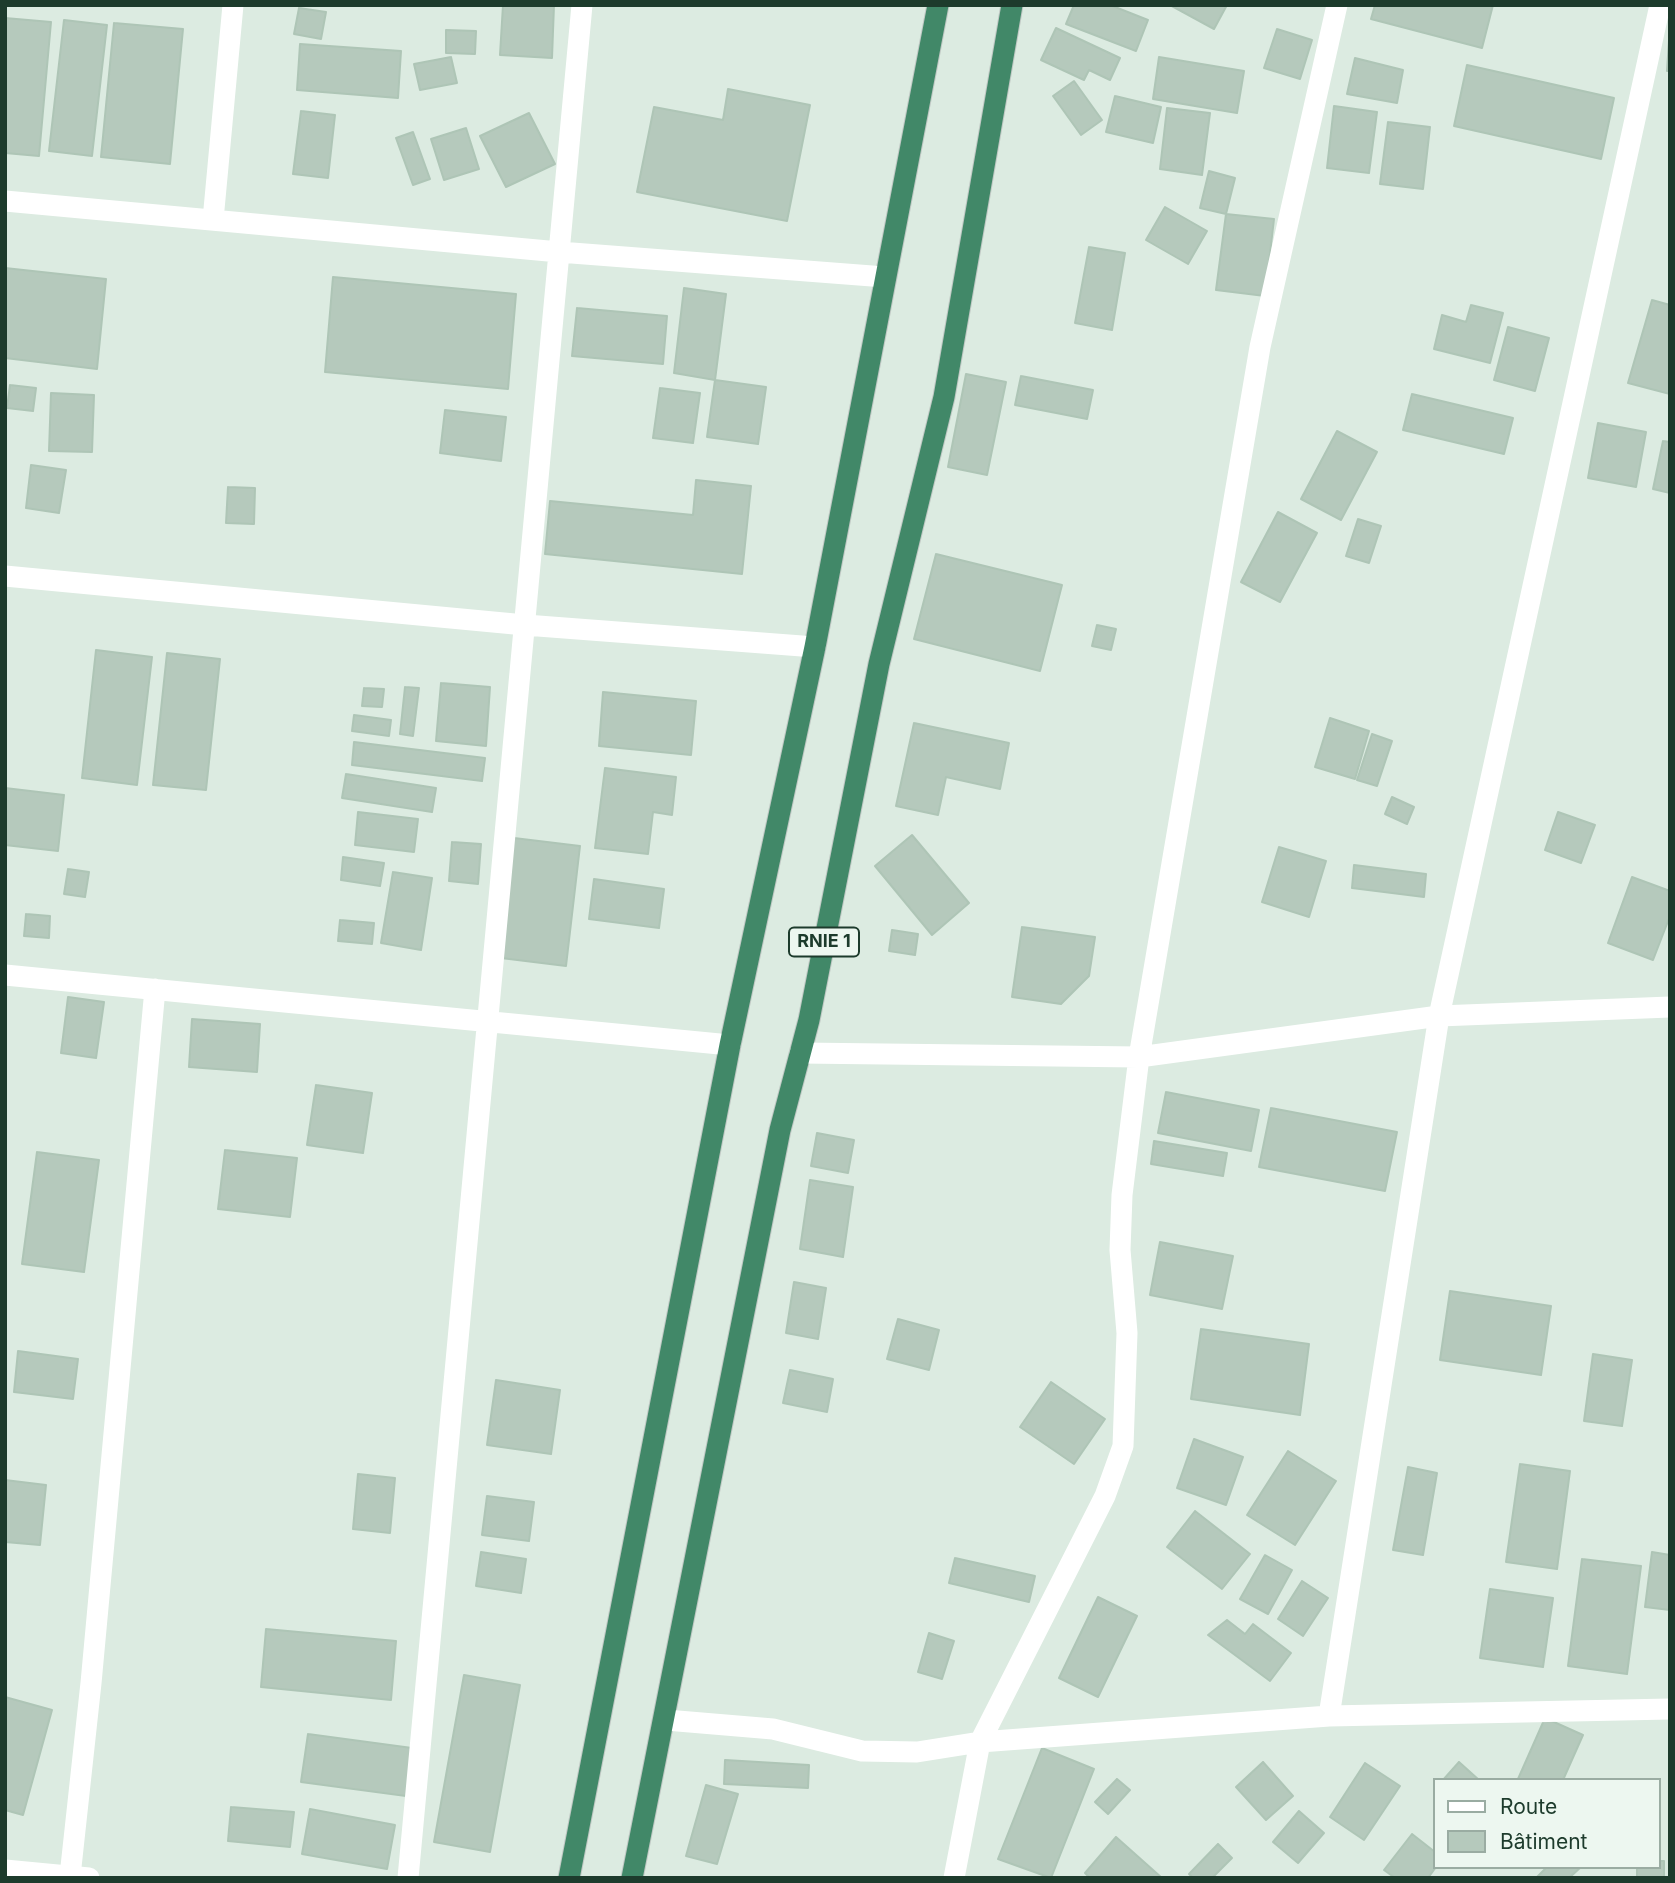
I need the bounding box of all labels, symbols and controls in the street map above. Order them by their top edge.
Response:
road number: RNIE 1 [789,928,859,957]
legend [1434,1778,1661,1869]
text: Route [1500,1794,1557,1819]
text: Bâtiment [1500,1829,1587,1854]

